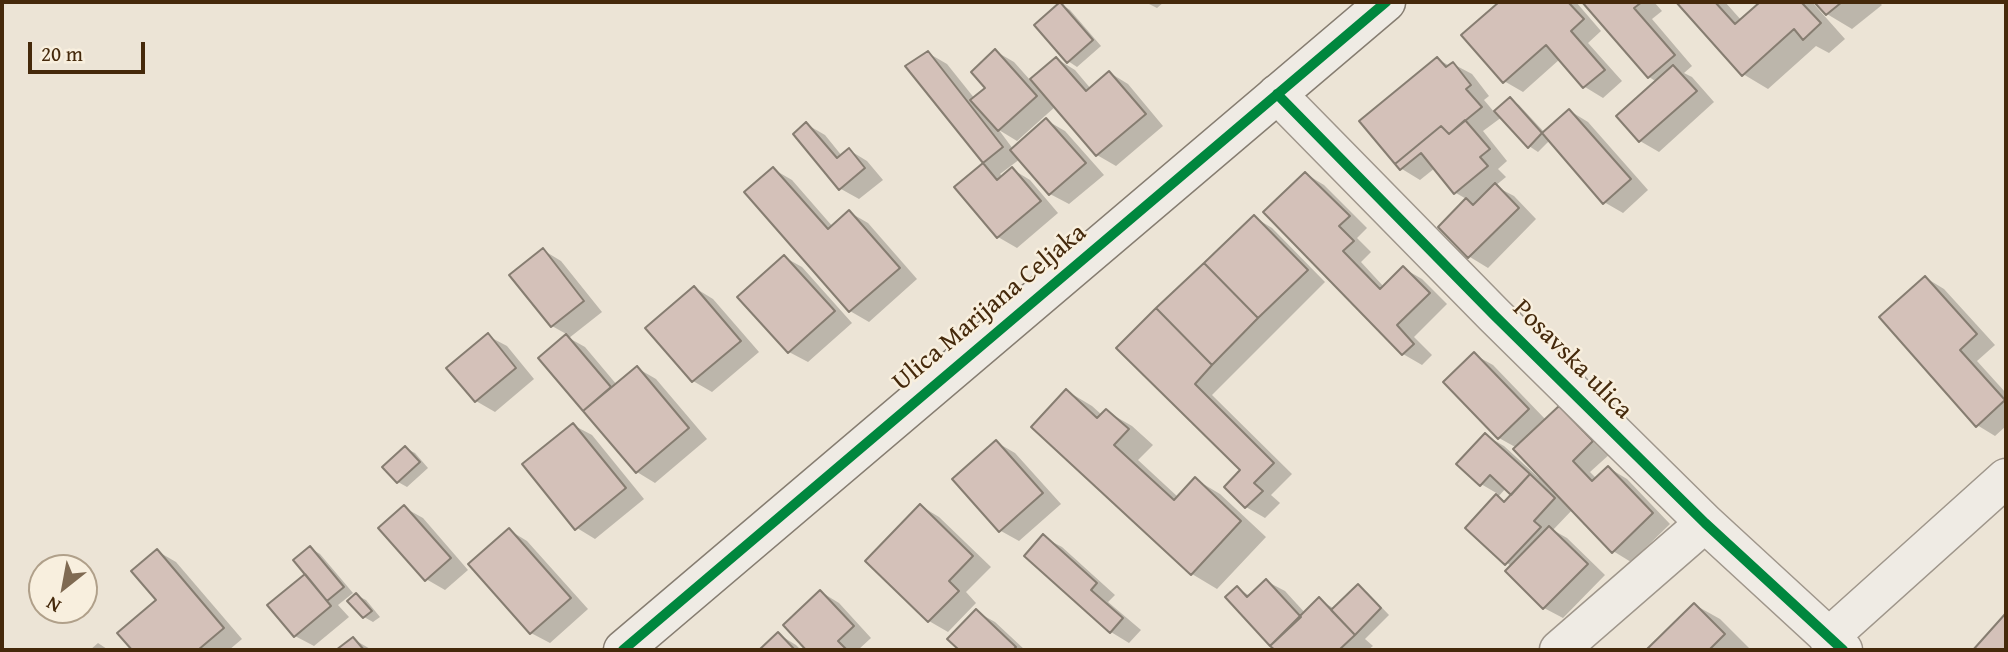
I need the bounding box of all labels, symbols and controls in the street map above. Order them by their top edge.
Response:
scale bar [32,28,149,72]
text: 20 m [41,38,83,69]
street label: Ulica Marijana Celjaka [887,218,1093,398]
street label: Posavska ulica [1506,294,1638,426]
north arrow [28,554,98,624]
text: N [41,590,66,621]

